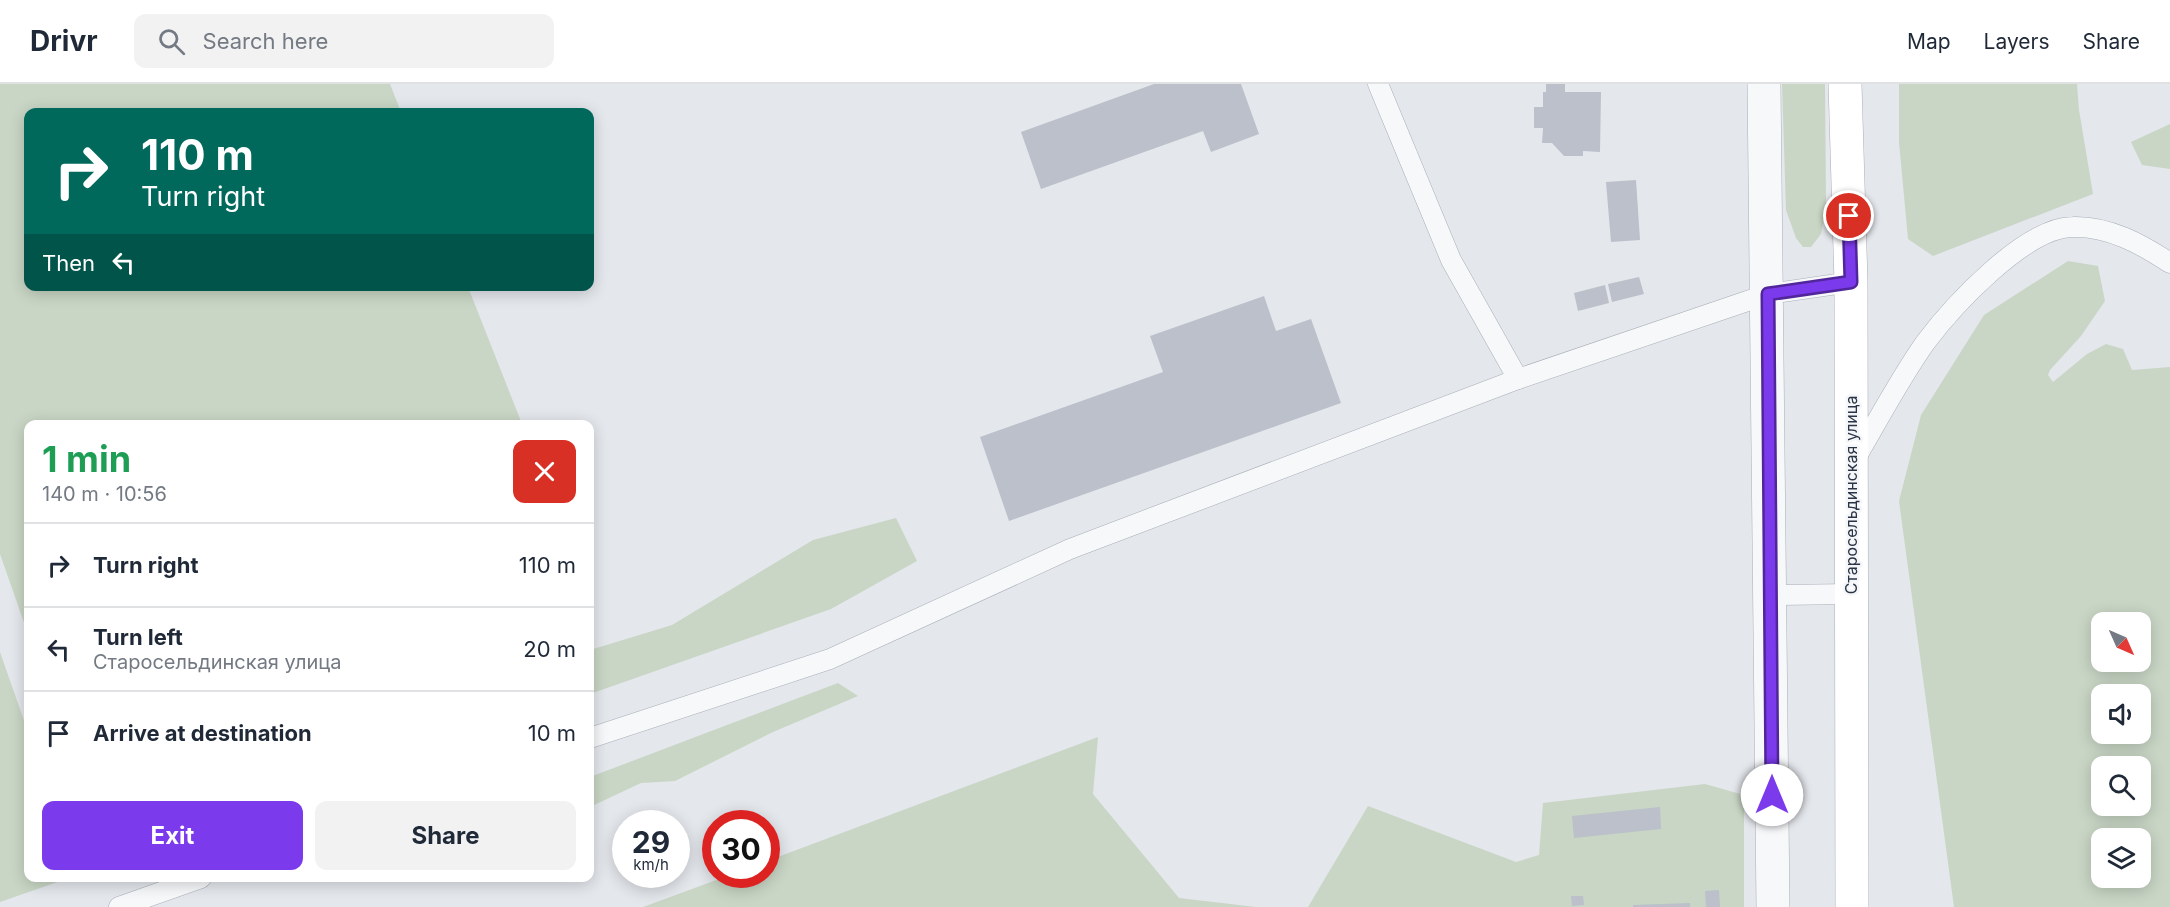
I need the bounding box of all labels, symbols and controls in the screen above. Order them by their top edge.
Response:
search box [134,14,554,68]
text: Drivr [30,24,98,58]
icon: search [155,25,188,58]
text: Search here [203,28,328,54]
text: Map [1907,29,1951,54]
text: Layers [1984,29,2050,54]
text: Share [2083,29,2140,54]
text: 110 m [141,129,254,180]
icon: right [42,132,120,210]
text: Turn right [141,180,265,213]
pin [1823,190,1874,241]
icon: arrive [1832,199,1865,232]
icon: left [107,246,140,279]
text: Then [42,250,95,276]
street label: Старосельдинская улица [1841,396,1861,594]
text: 1 min [42,437,131,481]
button: close [513,440,576,503]
text: 140 m · 10:56 [42,482,167,506]
icon: right [42,549,75,582]
text: Turn right [93,552,199,578]
text: 110 m [519,552,576,578]
north arrow [2091,612,2151,672]
map controls [2091,612,2151,888]
text: Turn left [93,624,183,650]
icon: left [42,633,75,666]
text: 20 m [523,636,576,662]
text: Старосельдинская улица [93,650,341,674]
button: sound [2091,684,2151,744]
icon: arrive [42,717,75,750]
text: Arrive at destination [93,720,312,746]
text: 10 m [528,720,576,746]
button: search [2091,756,2151,816]
position arrow [1740,763,1804,827]
button: Exit [42,801,303,870]
button: Share [315,801,576,870]
speed limit sign: 30 [702,810,780,888]
text: 29 [632,824,670,860]
button: layers [2091,828,2151,888]
text: km/h [633,855,669,874]

